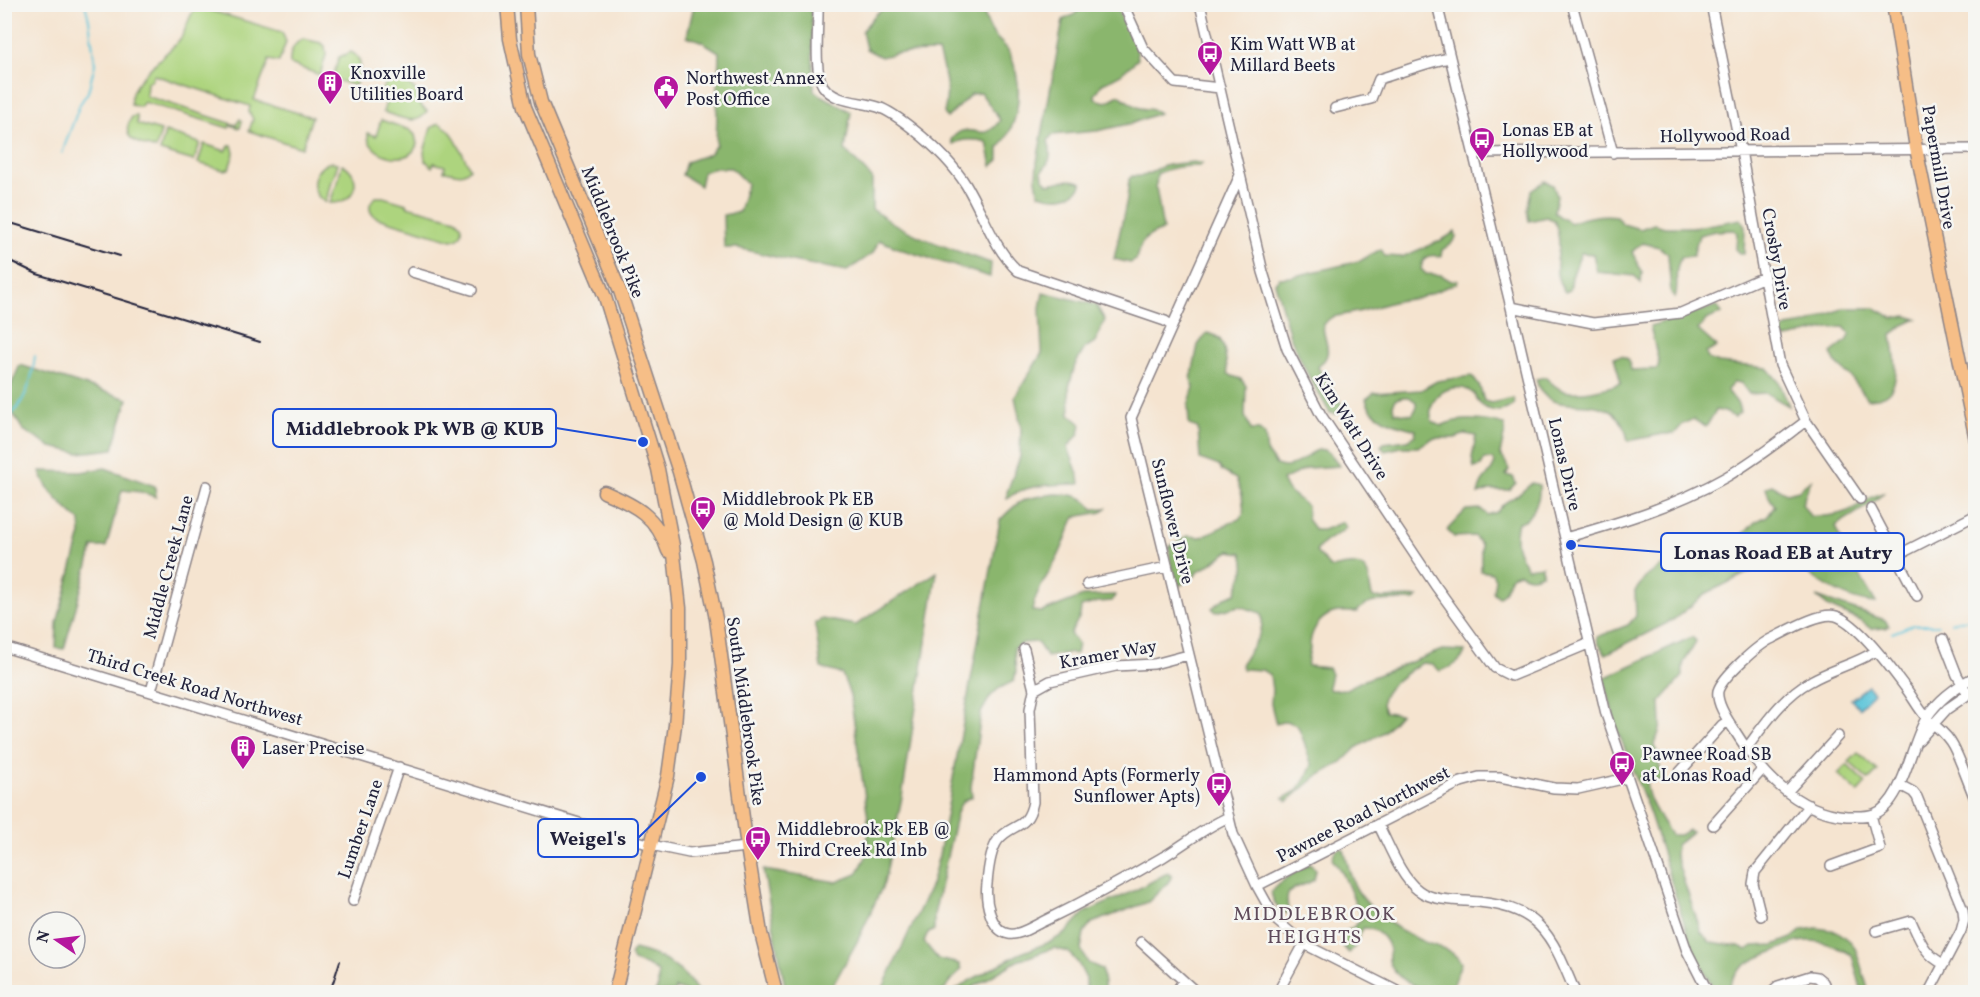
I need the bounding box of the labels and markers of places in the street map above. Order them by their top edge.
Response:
place label: Kim Watt WB at Millard Beets [1230,33,1356,79]
bus stop icon: Kim Watt WB at Millard Beets [1195,39,1225,77]
place label: Knoxville Utilities Board [350,62,464,108]
place label: Northwest Annex Post Office [686,67,825,113]
building icon: Knoxville Utilities Board [315,68,345,106]
public building icon: Northwest Annex Post Office [651,73,681,111]
place label: Lonas EB at Hollywood [1502,119,1593,165]
bus stop icon: Lonas EB at Hollywood [1467,125,1497,163]
callout: Middlebrook Pk WB @ KUB [273,409,556,447]
place label: Middlebrook Pk EB @ Mold Design @ KUB [722,488,903,534]
bus stop icon: Middlebrook Pk EB @ Mold Design @ KUB [688,494,718,532]
callout: Lonas Road EB at Autry [1661,533,1904,571]
building icon: Laser Precise [228,733,258,771]
place label: Laser Precise [262,737,365,762]
place label: Pawnee Road SB at Lonas Road [1642,743,1772,789]
bus stop icon: Pawnee Road SB at Lonas Road [1607,749,1637,787]
place label: Hammond Apts (Formerly Sunflower Apts) [993,764,1200,810]
bus stop icon: Hammond Apts (Formerly Sunflower Apts) [1204,770,1234,808]
place label: Middlebrook Pk EB @ Third Creek Rd Inb [777,818,951,864]
callout: Weigel's [538,819,638,857]
bus stop icon: Middlebrook Pk EB @ Third Creek Rd Inb [743,824,773,862]

